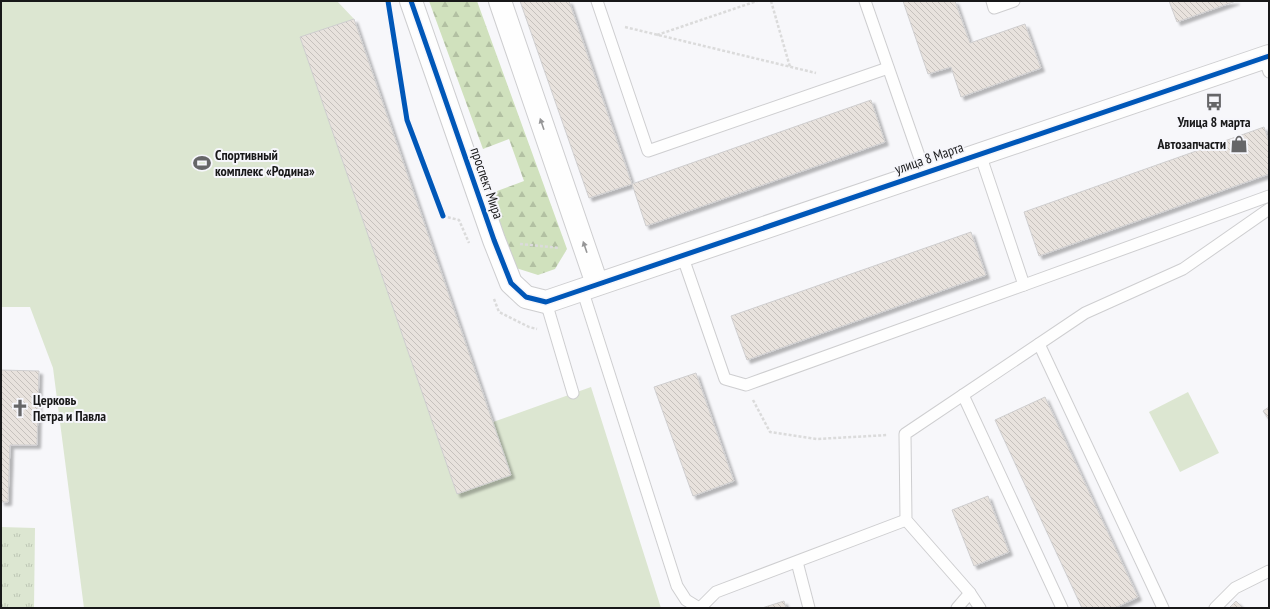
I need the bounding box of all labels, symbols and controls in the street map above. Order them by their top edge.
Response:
bus stop icon: Улица 8 марта [1204,92,1224,112]
place label: Улица 8 марта [1176,113,1251,131]
one-way arrow [539,117,545,129]
shop icon: Автозапчасти [1229,134,1249,154]
place label: Автозапчасти [1157,135,1226,153]
street label: улица 8 Марта [892,138,966,178]
street label: проспект Мира [466,145,508,221]
place label: Спортивный комплекс «Родина» [215,146,315,180]
sports icon: Спортивный комплекс «Родина» [192,153,212,173]
one-way arrow [582,240,588,252]
place label: Церковь Петра и Павла [33,391,106,425]
church icon: Церковь Петра и Павла [10,398,30,418]

